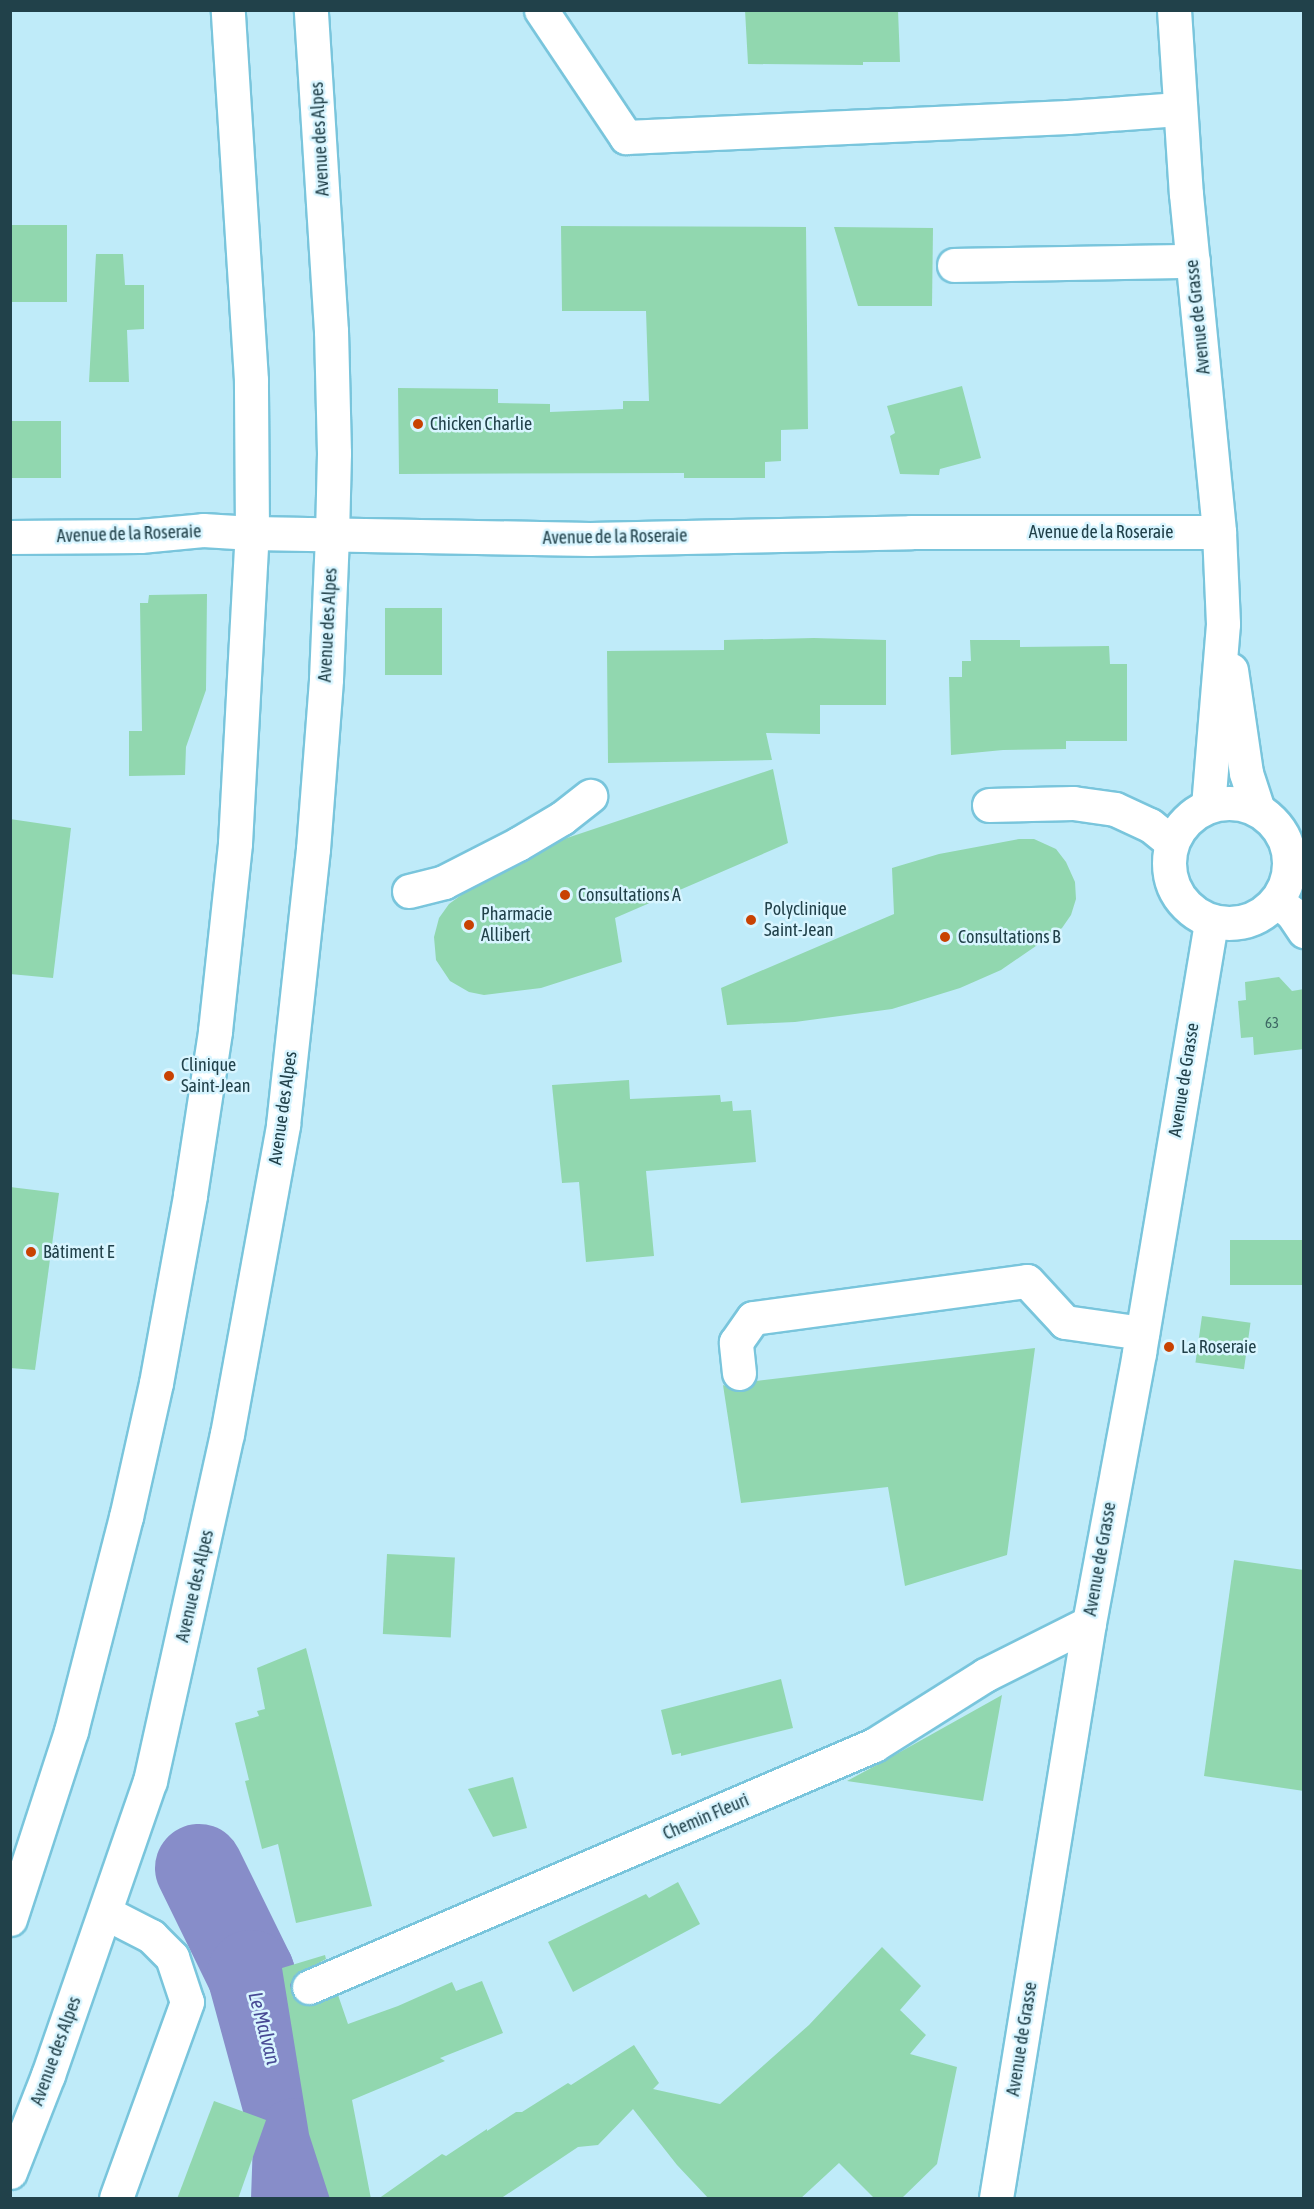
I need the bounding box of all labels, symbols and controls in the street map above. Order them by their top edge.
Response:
street label: Avenue des Alpes [306,81,334,197]
street label: Avenue de Grasse [1181,259,1215,375]
place label: Chicken Charlie [430,413,532,435]
marker: Chicken Charlie [411,417,425,431]
street label: Avenue de la Roseraie [56,521,202,547]
street label: Avenue de la Roseraie [1029,521,1173,543]
street label: Avenue de la Roseraie [542,525,688,549]
street label: Avenue des Alpes [314,567,342,683]
place label: Consultations A [578,884,681,906]
marker: Consultations A [556,886,574,904]
place label: Polyclinique Saint-Jean [764,899,847,942]
place label: Pharmacie Allibert [481,904,553,946]
marker: Polyclinique Saint-Jean [742,911,760,929]
marker: Pharmacie Allibert [462,918,476,932]
place label: Consultations B [958,926,1061,948]
marker: Consultations B [936,928,954,946]
house number: 63 [1265,1014,1279,1032]
street label: Avenue de Grasse [1164,1021,1204,1139]
street label: Avenue des Alpes [264,1050,302,1166]
place label: Clinique Saint-Jean [181,1055,251,1098]
marker: Clinique Saint-Jean [162,1069,176,1083]
place label: Bâtiment E [43,1241,114,1263]
marker: Bâtiment E [24,1245,38,1259]
place label: La Roseraie [1181,1336,1256,1358]
marker: La Roseraie [1162,1340,1176,1354]
street label: Avenue de Grasse [1079,1500,1121,1618]
street label: Avenue des Alpes [172,1528,218,1644]
street label: Chemin Fleuri [660,1789,752,1845]
street label: Avenue de Grasse [1002,1980,1042,2098]
water label: Le Malvan [244,1989,286,2067]
street label: Avenue des Alpes [26,1994,86,2108]

